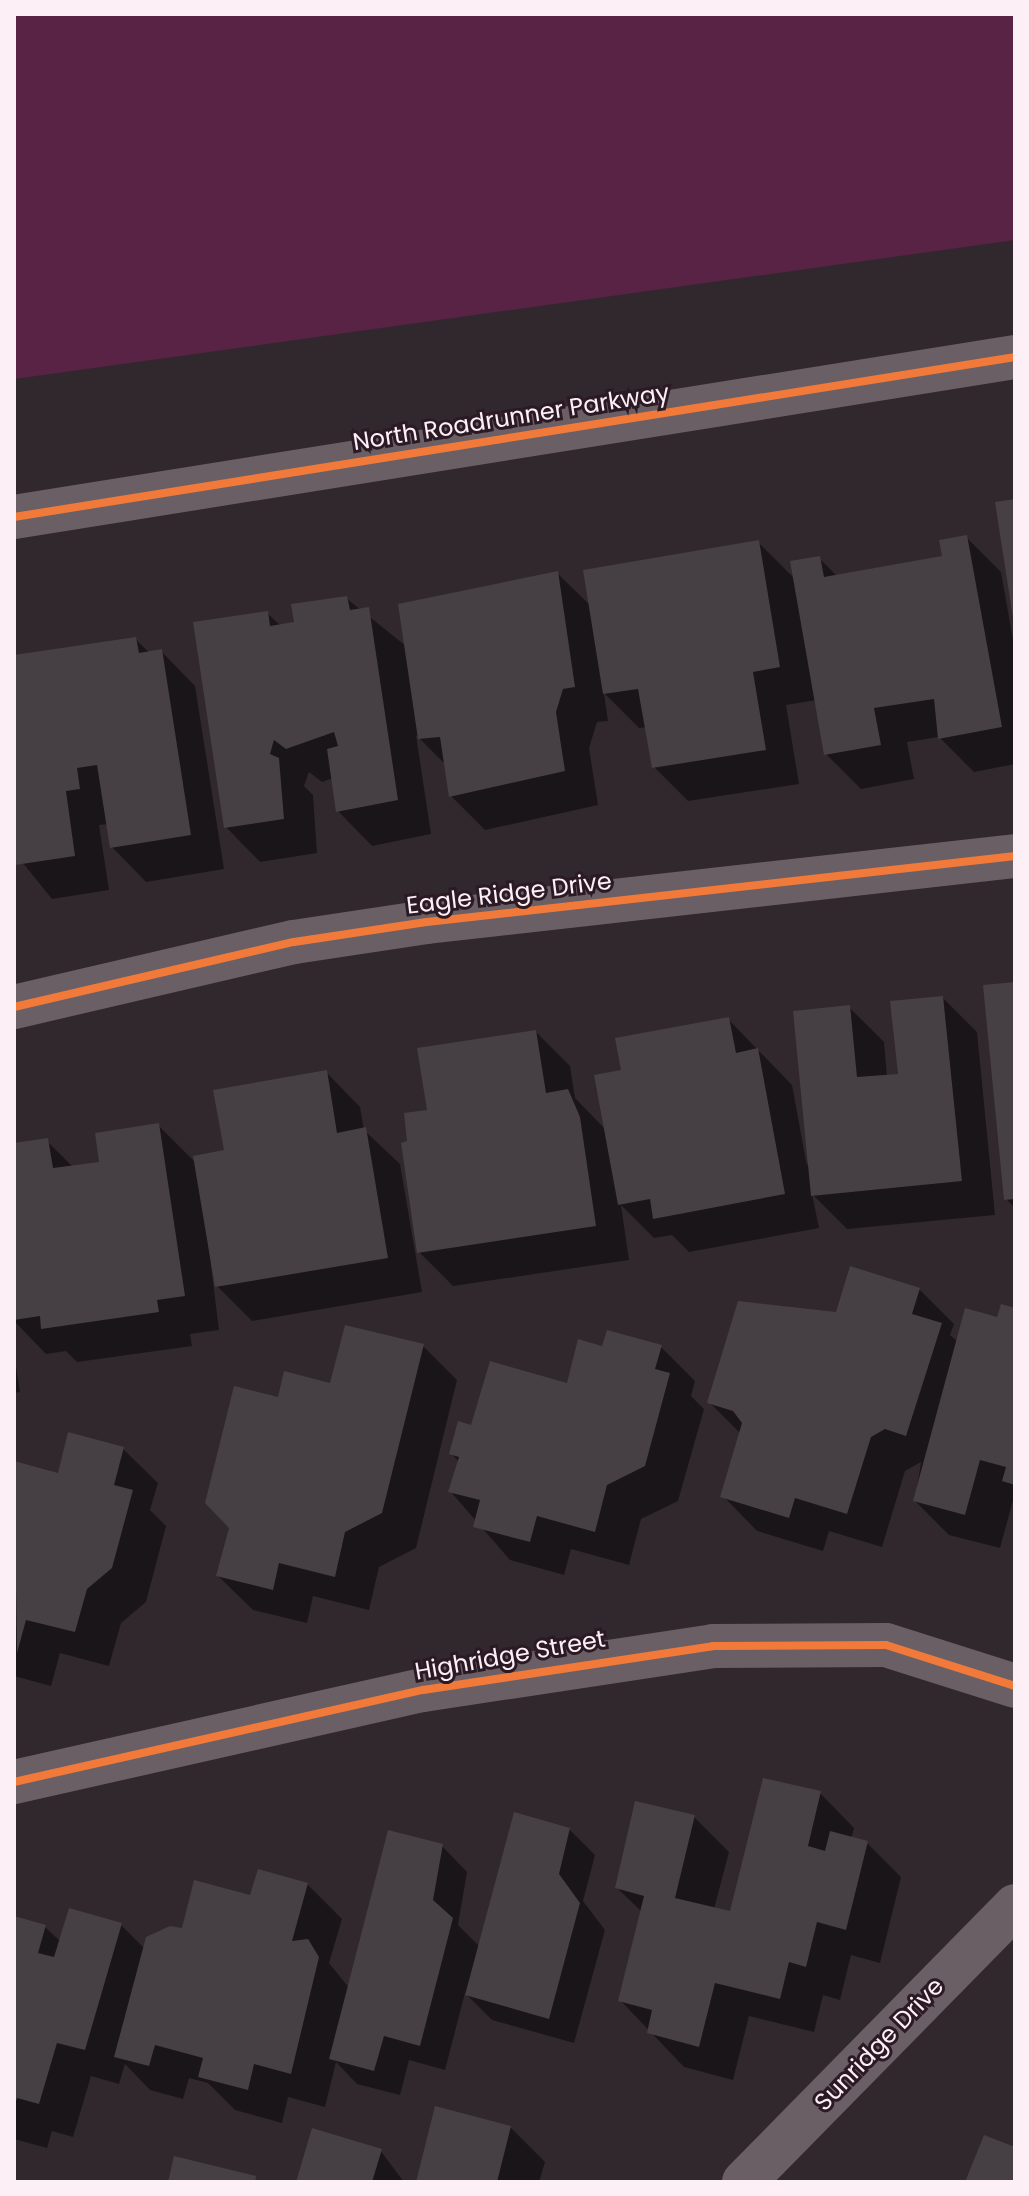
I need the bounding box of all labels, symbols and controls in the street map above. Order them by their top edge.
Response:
street label: North Roadrunner Parkway [351,378,671,456]
street label: Eagle Ridge Drive [405,866,613,920]
street label: Highridge Street [412,1624,608,1686]
street label: Sunridge Drive [808,1972,950,2116]

